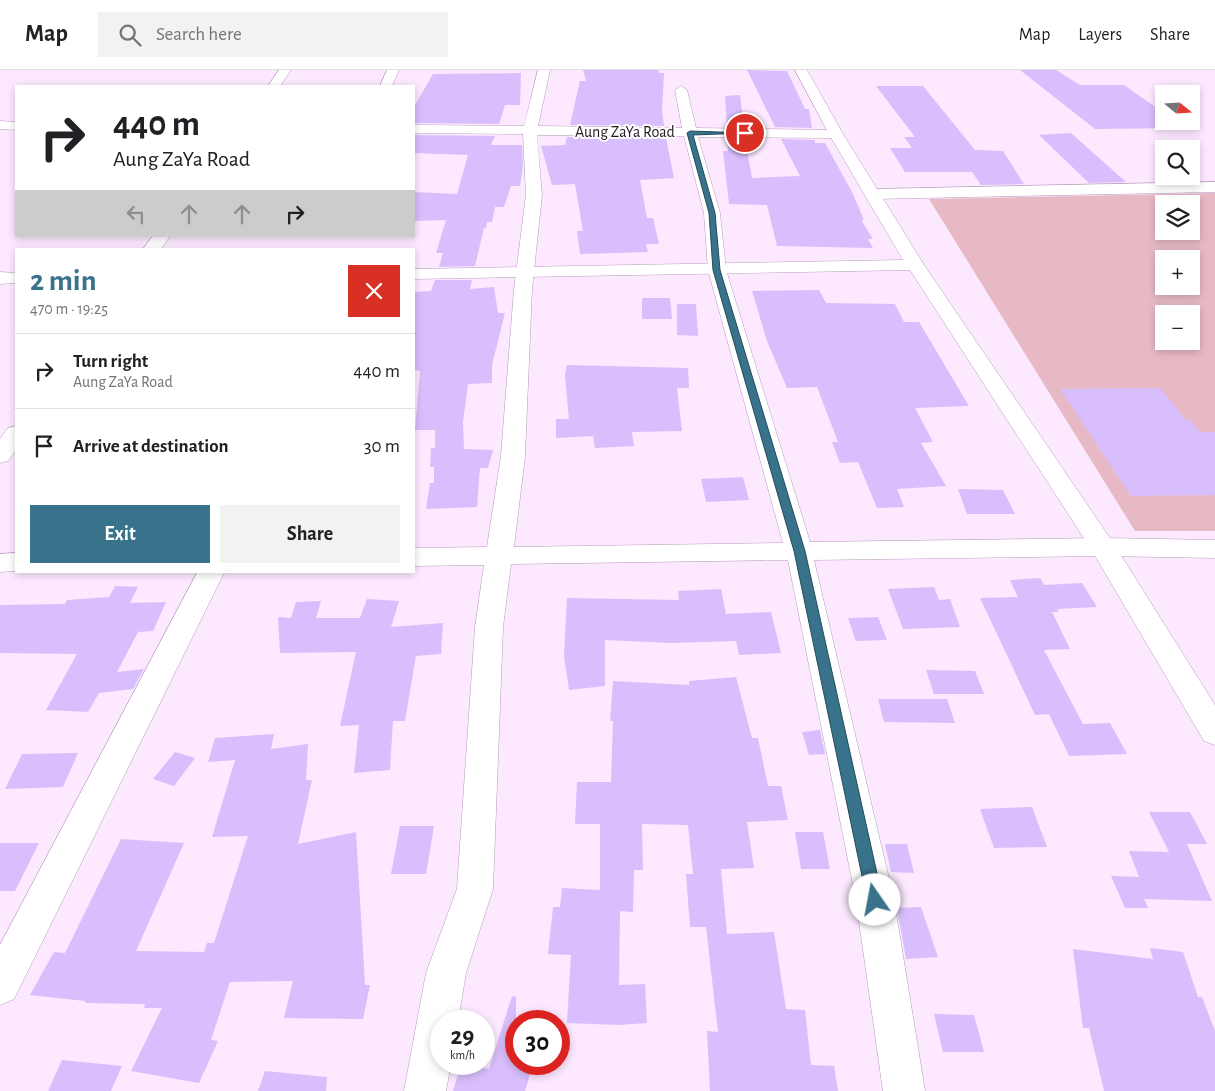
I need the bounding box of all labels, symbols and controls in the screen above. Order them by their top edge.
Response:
search box [98,12,448,57]
icon: search [116,21,144,49]
text: Map [25,22,68,46]
text: Search here [156,25,242,44]
text: Map [1019,26,1050,44]
text: Layers [1078,26,1122,44]
text: Share [1150,26,1190,44]
north arrow [1155,85,1200,130]
map controls [1155,85,1200,350]
icon: right [30,105,95,170]
text: 440 m [113,107,200,142]
pin [724,112,766,154]
icon: arrive [731,119,759,147]
street label: Aung ZaYa Road [575,124,675,140]
button: search [1155,140,1200,185]
text: Aung ZaYa Road [113,148,250,170]
button: layers [1155,195,1200,240]
icon: left [122,200,150,228]
icon: ahead [175,200,203,228]
icon: ahead [228,200,256,228]
icon: right [281,200,309,228]
button: + [1155,250,1200,295]
button: close [348,265,400,317]
text: 2 min [30,266,97,296]
text: 470 m · 19:25 [30,301,108,317]
button: − [1155,305,1200,350]
text: Turn right [73,352,148,371]
icon: right [30,357,58,385]
text: 440 m [353,362,400,381]
text: Aung ZaYa Road [73,374,173,390]
icon: arrive [30,432,58,460]
text: Arrive at destination [73,437,229,456]
text: 30 m [364,437,400,456]
button: Exit [30,505,210,563]
button: Share [220,505,400,563]
position arrow [848,873,900,925]
speed limit sign: 30 [505,1010,570,1075]
text: 29 [451,1024,474,1049]
text: km/h [450,1049,475,1061]

